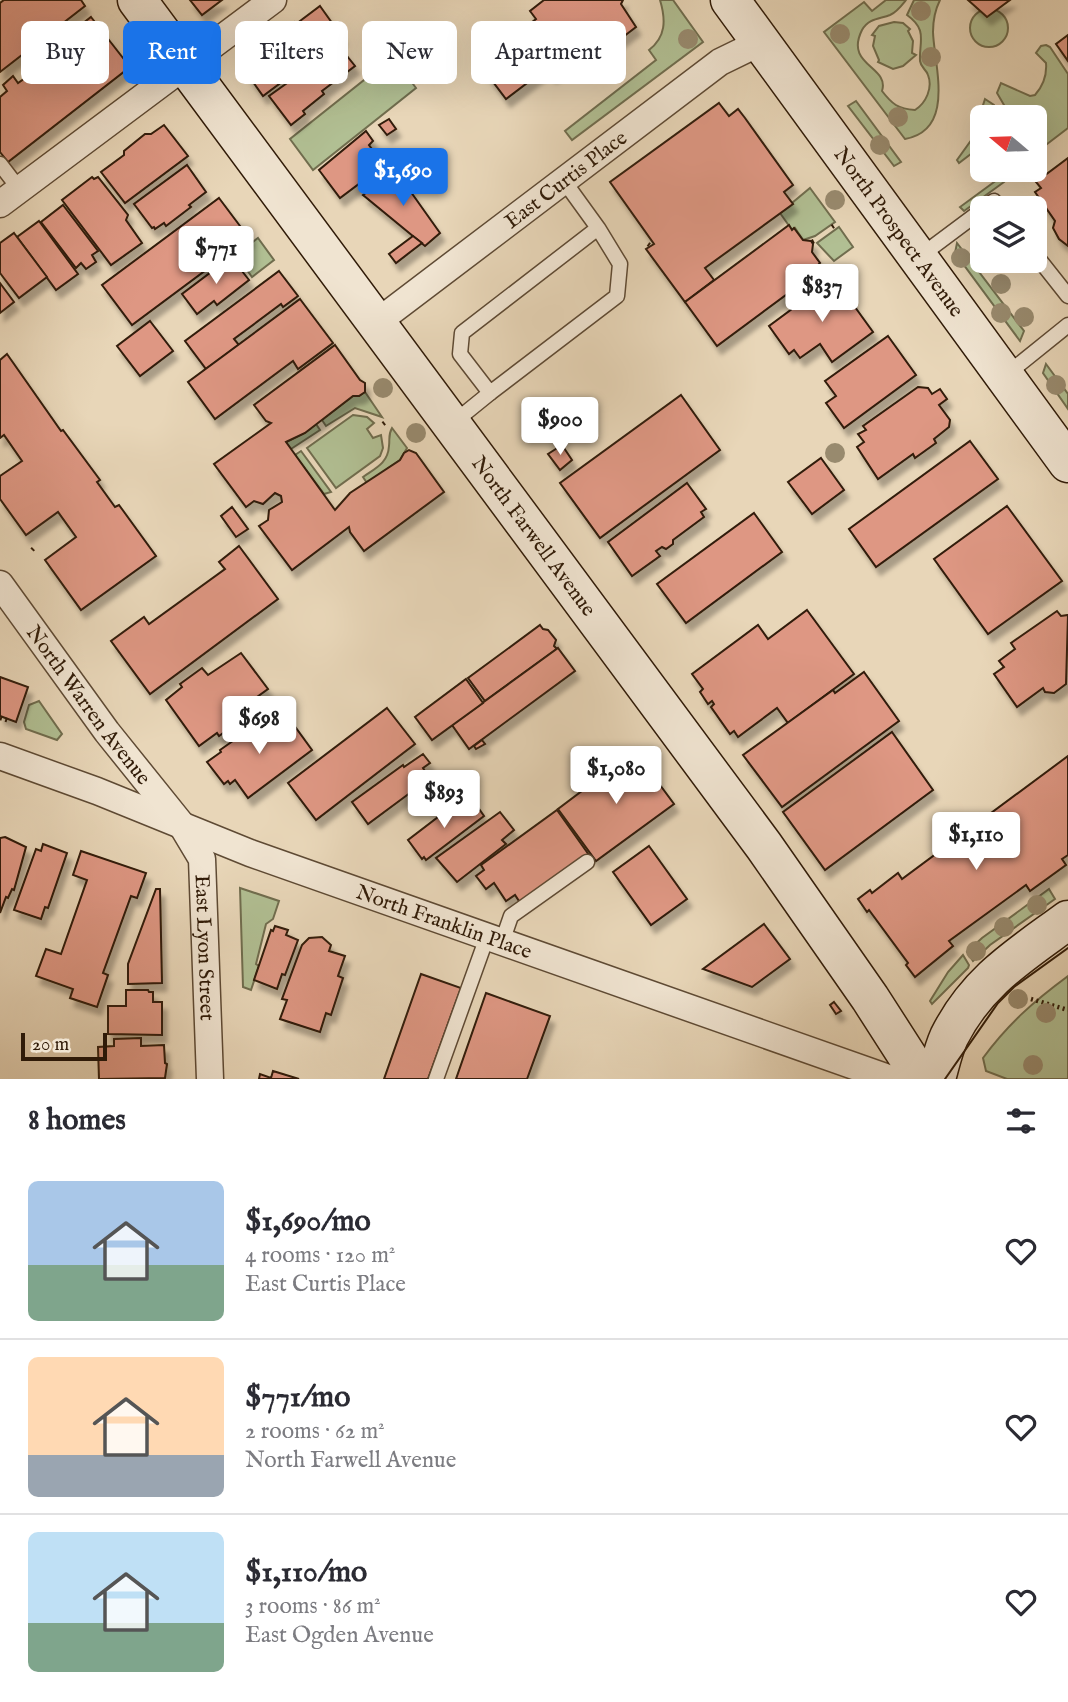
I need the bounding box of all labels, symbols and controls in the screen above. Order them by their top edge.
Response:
chip: Buy [21,21,109,84]
chip: Rent [123,21,221,84]
chip: Filters [235,21,348,84]
chip: New [362,21,457,84]
chip: Apartment [471,21,626,84]
north arrow [970,105,1046,182]
map controls [970,105,1047,273]
street label: East Curtis Place [500,125,633,236]
street label: North Prospect Avenue [827,142,969,323]
pin: $1,690 [346,148,460,208]
text: $1,690 [374,156,432,185]
button: layers [970,196,1047,273]
pin: $771 [175,226,257,286]
text: $771 [195,234,237,263]
pin: $837 [781,264,863,324]
text: $837 [801,272,843,301]
pin: $900 [519,398,601,457]
text: $900 [537,405,583,434]
street label: North Farwell Avenue [465,451,601,623]
street label: North Warren Avenue [19,621,156,791]
pin: $698 [218,696,300,756]
text: $698 [238,704,280,733]
pin: $1,080 [559,746,673,806]
text: $1,080 [586,754,646,783]
pin: $893 [403,770,485,830]
text: $893 [424,778,464,807]
pin: $1,110 [919,812,1033,872]
text: $1,110 [948,820,1004,849]
street label: East Lyon Street [188,874,220,1021]
street label: North Franklin Place [352,879,535,966]
scale bar [21,1030,107,1062]
text: 20 m [32,1033,69,1057]
text: 8 homes [28,1102,126,1140]
icon: filters [1002,1102,1040,1140]
text: $1,690/mo [245,1203,371,1241]
icon: home [84,1209,168,1293]
icon: heart [1002,1232,1040,1270]
text: 4 rooms · 120 m² [245,1241,395,1270]
text: East Curtis Place [245,1270,406,1299]
text: $771/mo [245,1379,350,1417]
icon: home [84,1385,168,1469]
icon: heart [1002,1408,1040,1446]
text: 2 rooms · 62 m² [245,1417,385,1446]
text: North Farwell Avenue [245,1446,456,1475]
text: $1,110/mo [245,1554,367,1592]
icon: home [84,1560,168,1644]
icon: heart [1002,1583,1040,1621]
text: 3 rooms · 86 m² [245,1592,381,1621]
text: East Ogden Avenue [245,1621,434,1650]

